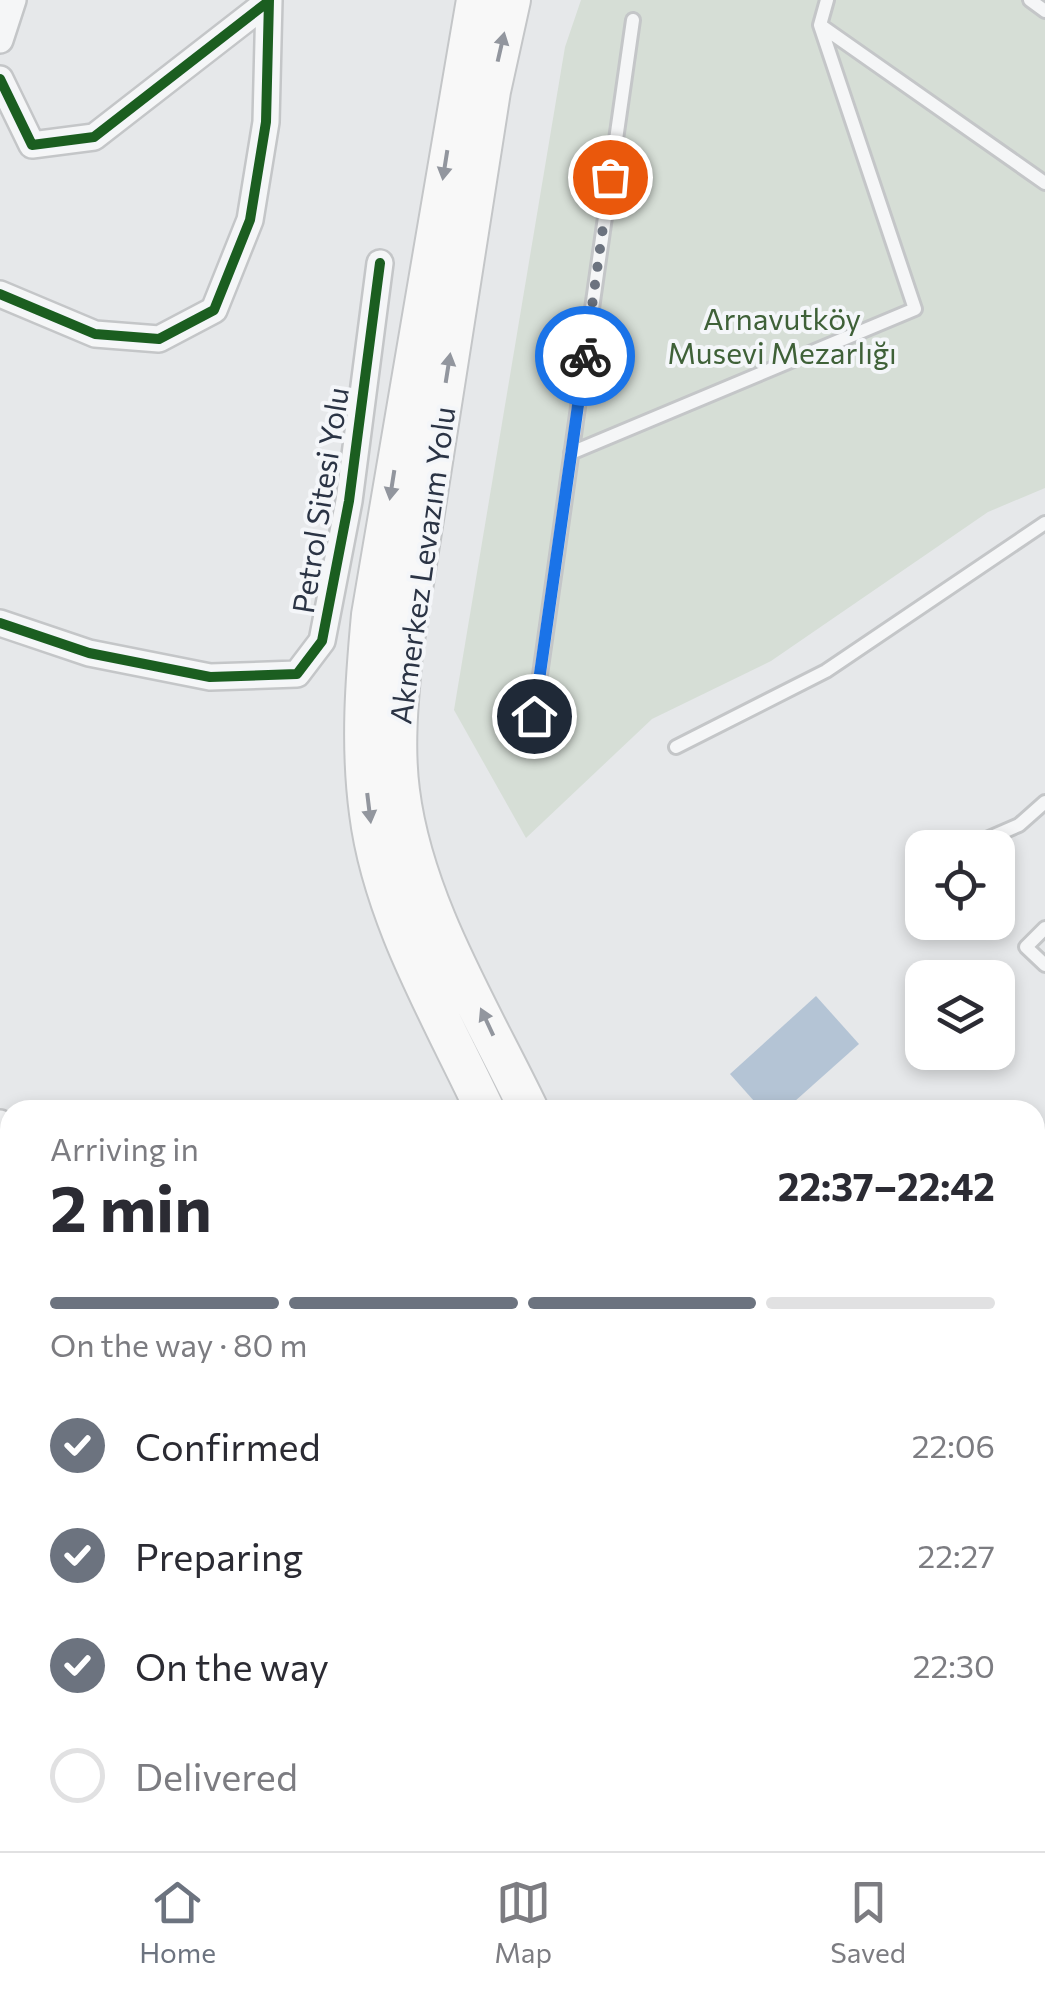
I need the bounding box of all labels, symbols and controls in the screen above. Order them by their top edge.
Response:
one-way arrow [494,31,509,62]
pin [568,135,653,220]
one-way arrow [437,149,452,181]
icon: bag [583,150,638,205]
park label: Arnavutköy Musevi Mezarlığı [667,299,897,370]
courier [535,306,635,406]
icon: bike [558,329,613,384]
one-way arrow [441,351,456,383]
street label: Petrol Sitesi Yolu [283,384,355,616]
street label: Akmerkez Levazım Yolu [380,404,462,726]
one-way arrow [384,470,400,502]
pin [492,674,577,759]
icon: home [507,689,562,744]
one-way arrow [361,793,377,824]
map controls [905,830,1015,1070]
button: locate [905,830,1015,940]
button: layers [905,960,1015,1070]
one-way arrow [478,1007,495,1036]
text: Arriving in [50,1128,199,1168]
text: 22:37–22:42 [778,1162,995,1209]
text: 2 min [50,1166,212,1245]
text: On the way · 80 m [50,1324,307,1364]
icon: check [50,1418,105,1473]
text: Confirmed [135,1422,321,1469]
text: 22:06 [912,1425,995,1465]
icon: check [50,1528,105,1583]
text: Preparing [135,1532,303,1579]
text: 22:27 [917,1535,995,1575]
icon: check [50,1638,105,1693]
text: On the way [135,1642,329,1689]
text: 22:30 [913,1645,995,1685]
text: Delivered [135,1752,298,1799]
tab: Home [139,1875,216,1969]
tab: Map [494,1875,552,1969]
tab: Saved [830,1875,906,1969]

